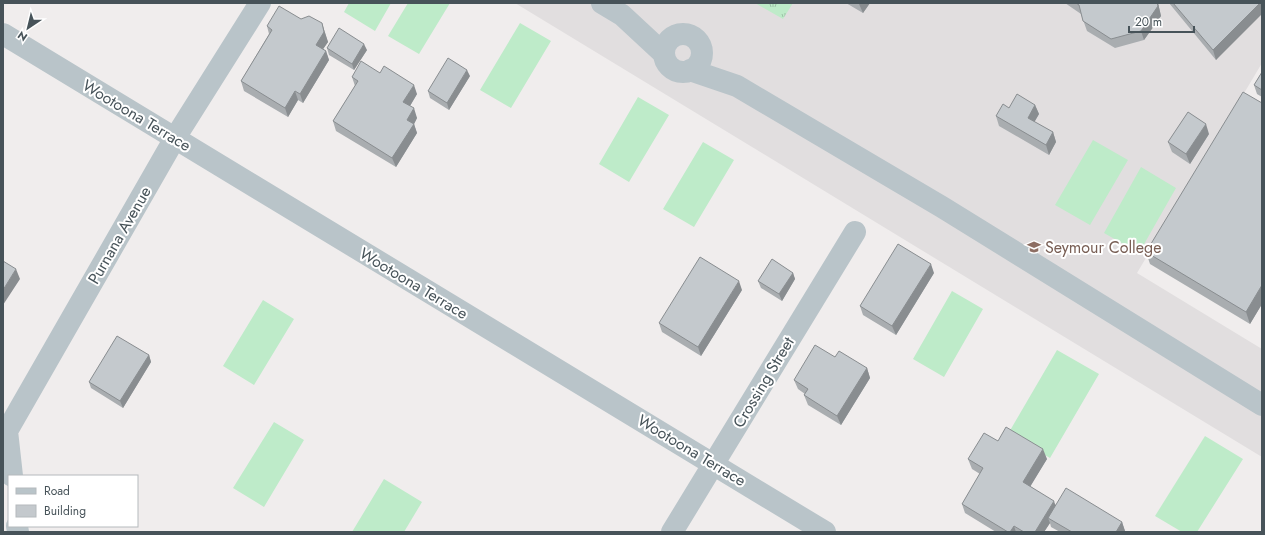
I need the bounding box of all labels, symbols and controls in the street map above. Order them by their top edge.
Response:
north arrow [8,8,48,48]
scale bar [1129,8,1194,34]
text: 20 m [1135,13,1162,31]
text: N [14,27,30,45]
street label: Wootoona Terrace [78,74,195,157]
street label: Purnana Avenue [82,182,157,288]
place label: Seymour College [1045,236,1161,259]
school or university icon: Seymour College [1026,239,1042,255]
street label: Wootoona Terrace [355,242,472,325]
street label: Crossing Street [727,332,800,432]
street label: Wootoona Terrace [633,409,750,492]
legend [8,475,138,527]
text: Road [44,482,70,500]
text: Building [44,502,86,520]

